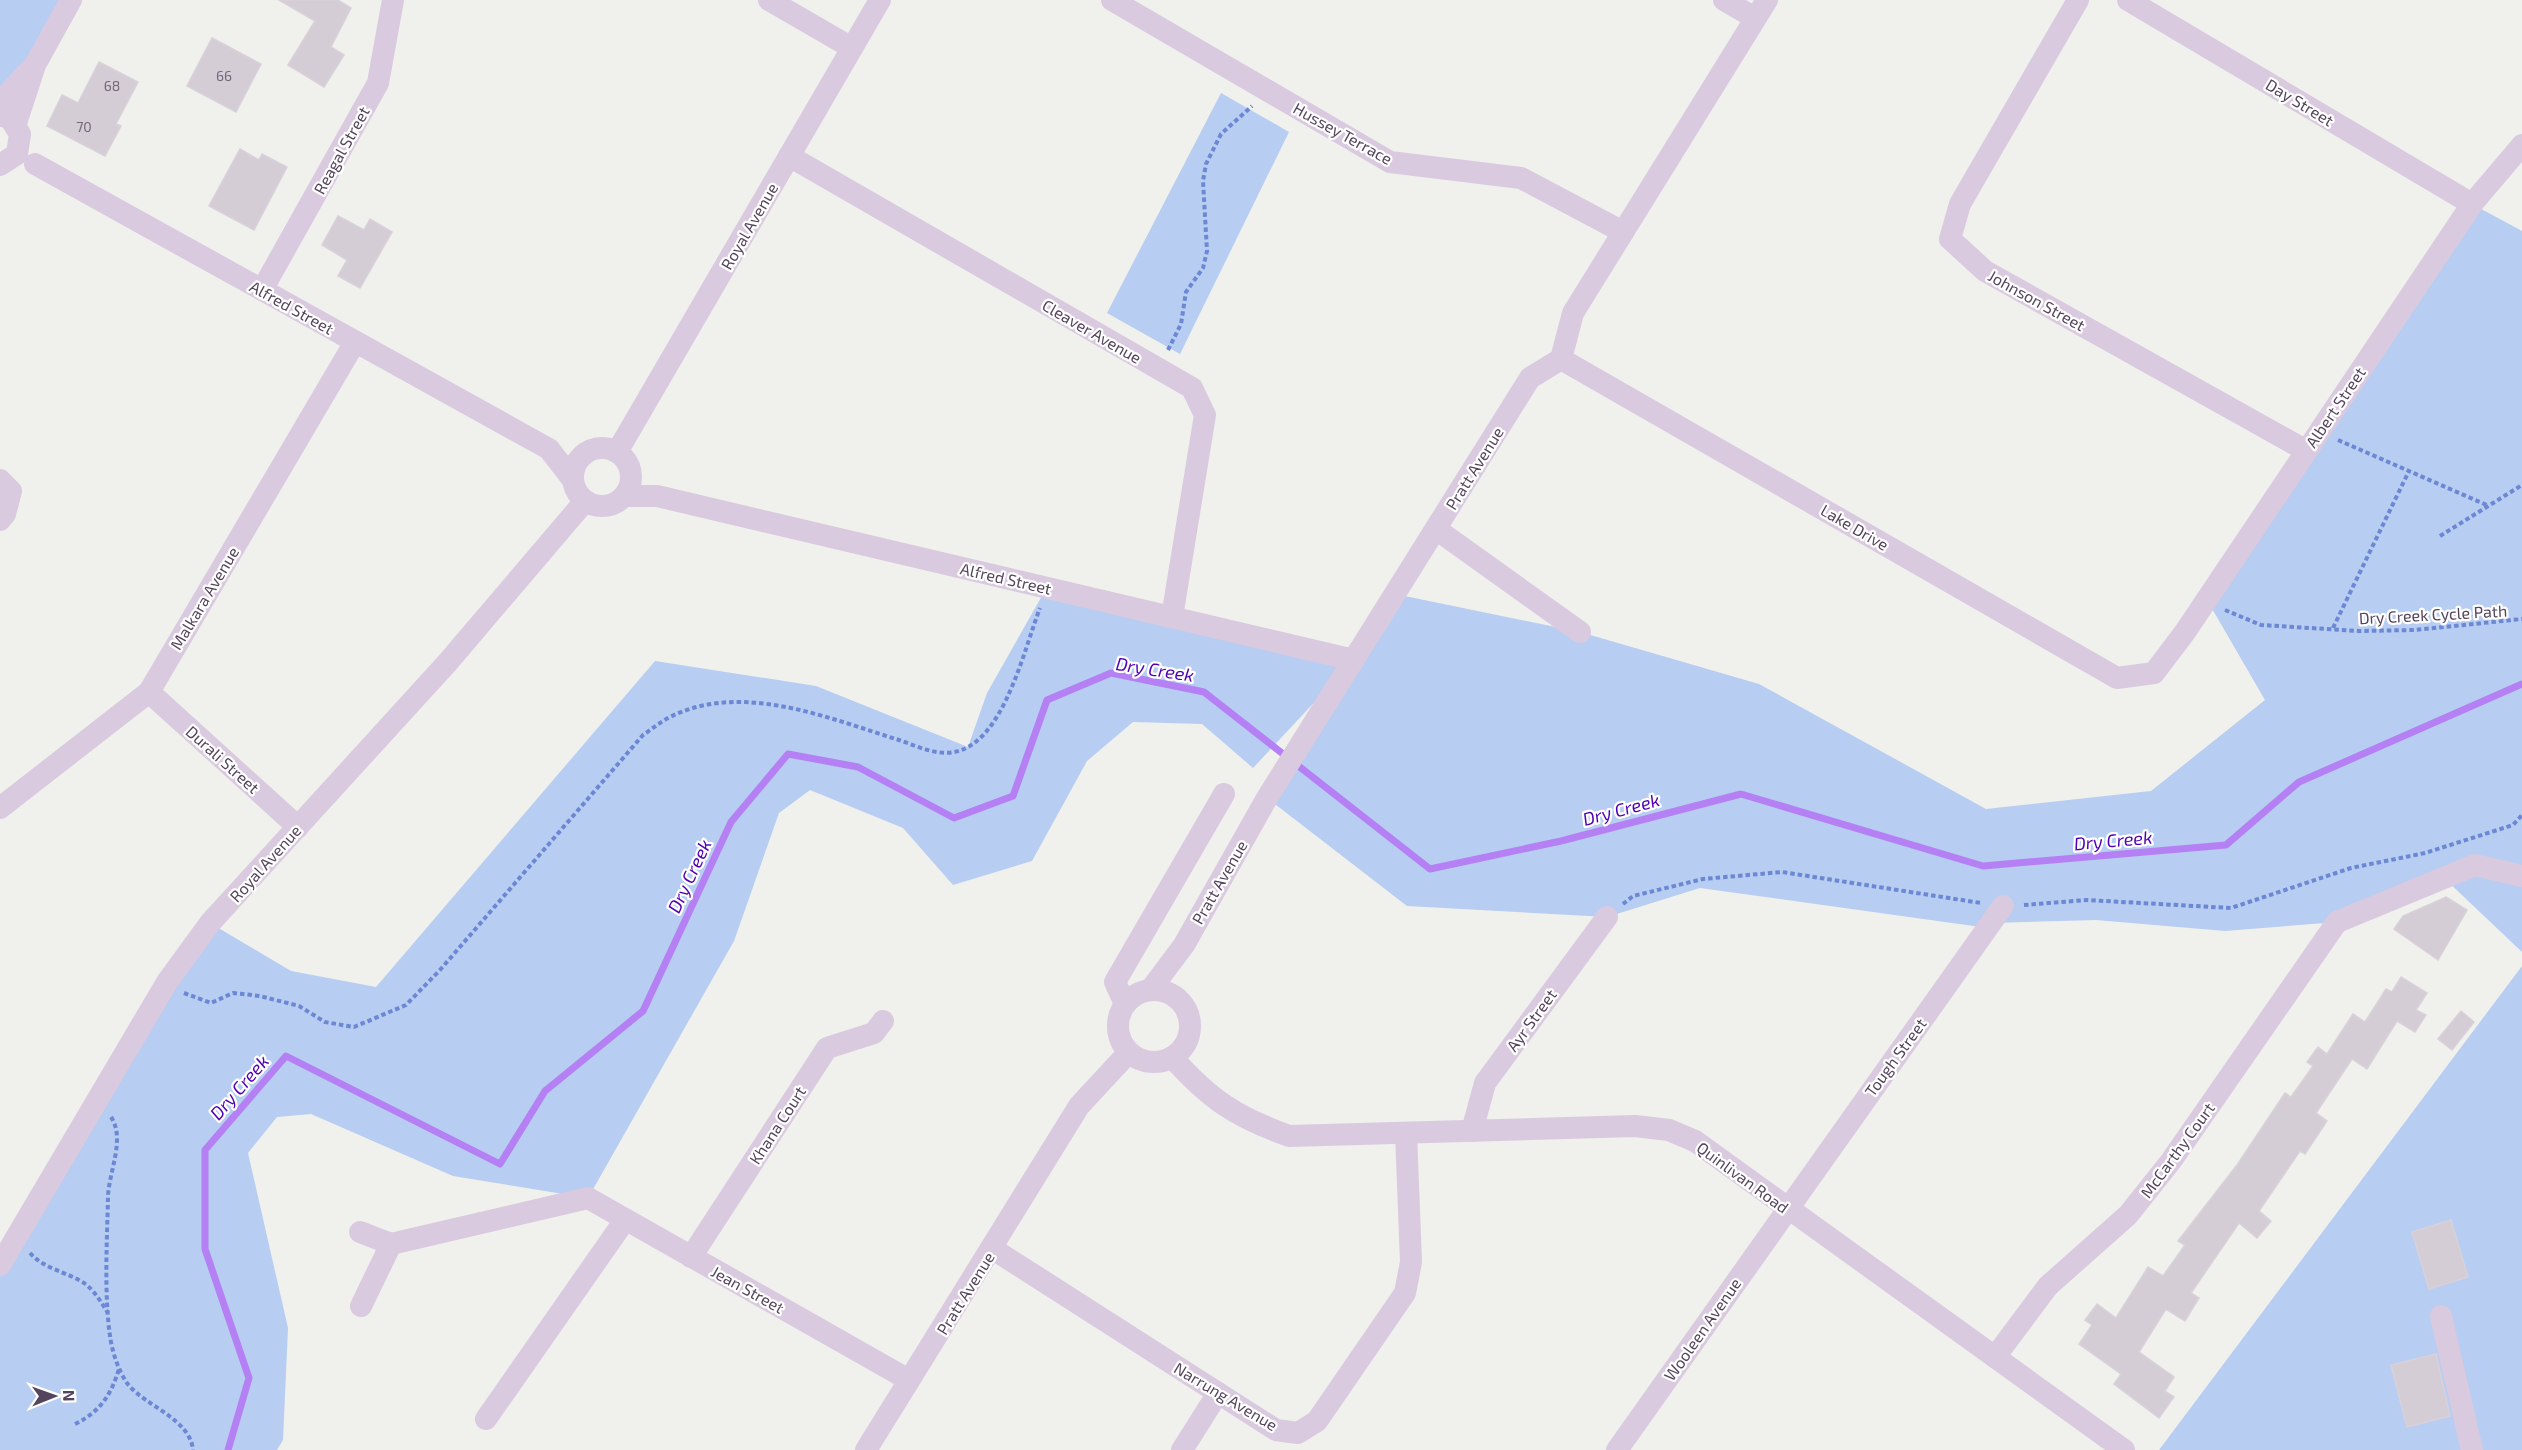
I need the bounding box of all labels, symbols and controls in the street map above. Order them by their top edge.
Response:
house number: 66 [216,67,232,84]
street label: Day Street [2263,74,2337,130]
house number: 68 [104,77,120,94]
street label: Hussey Terrace [1290,98,1396,168]
street label: Reagal Street [309,103,373,197]
house number: 70 [76,118,92,135]
street label: Royal Avenue [716,179,782,273]
street label: Johnson Street [1985,266,2089,334]
street label: Alfred Street [247,276,337,338]
street label: Cleaver Avenue [1039,295,1145,367]
street label: Albert Street [2301,363,2369,451]
street label: Pratt Avenue [1441,423,1507,513]
street label: Lake Drive [1818,500,1892,554]
street label: Malkara Avenue [166,543,242,653]
street label: Alfred Street [959,558,1053,598]
street label: Dry Creek Cycle Path [2358,601,2508,627]
water label: Dry Creek [1114,652,1196,686]
street label: Durali Street [183,721,263,797]
water label: Dry Creek [1580,788,1662,830]
street label: Royal Avenue [225,821,305,905]
water label: Dry Creek [2073,826,2153,854]
water label: Dry Creek [662,836,716,916]
street label: Pratt Avenue [1187,837,1251,927]
street label: Ayr Street [1502,985,1560,1055]
street label: Tough Street [1860,1014,1930,1100]
water label: Dry Creek [205,1050,273,1124]
street label: Khana Court [745,1082,809,1168]
street label: McCarthy Court [2136,1099,2218,1201]
street label: Quinlivan Road [1693,1137,1793,1217]
street label: Pratt Avenue [932,1248,998,1338]
street label: Jean Street [708,1261,788,1317]
street label: Wooleen Avenue [1659,1274,1745,1384]
street label: Narrung Avenue [1171,1358,1281,1434]
north arrow [24,1366,84,1426]
text: N [60,1390,79,1402]

